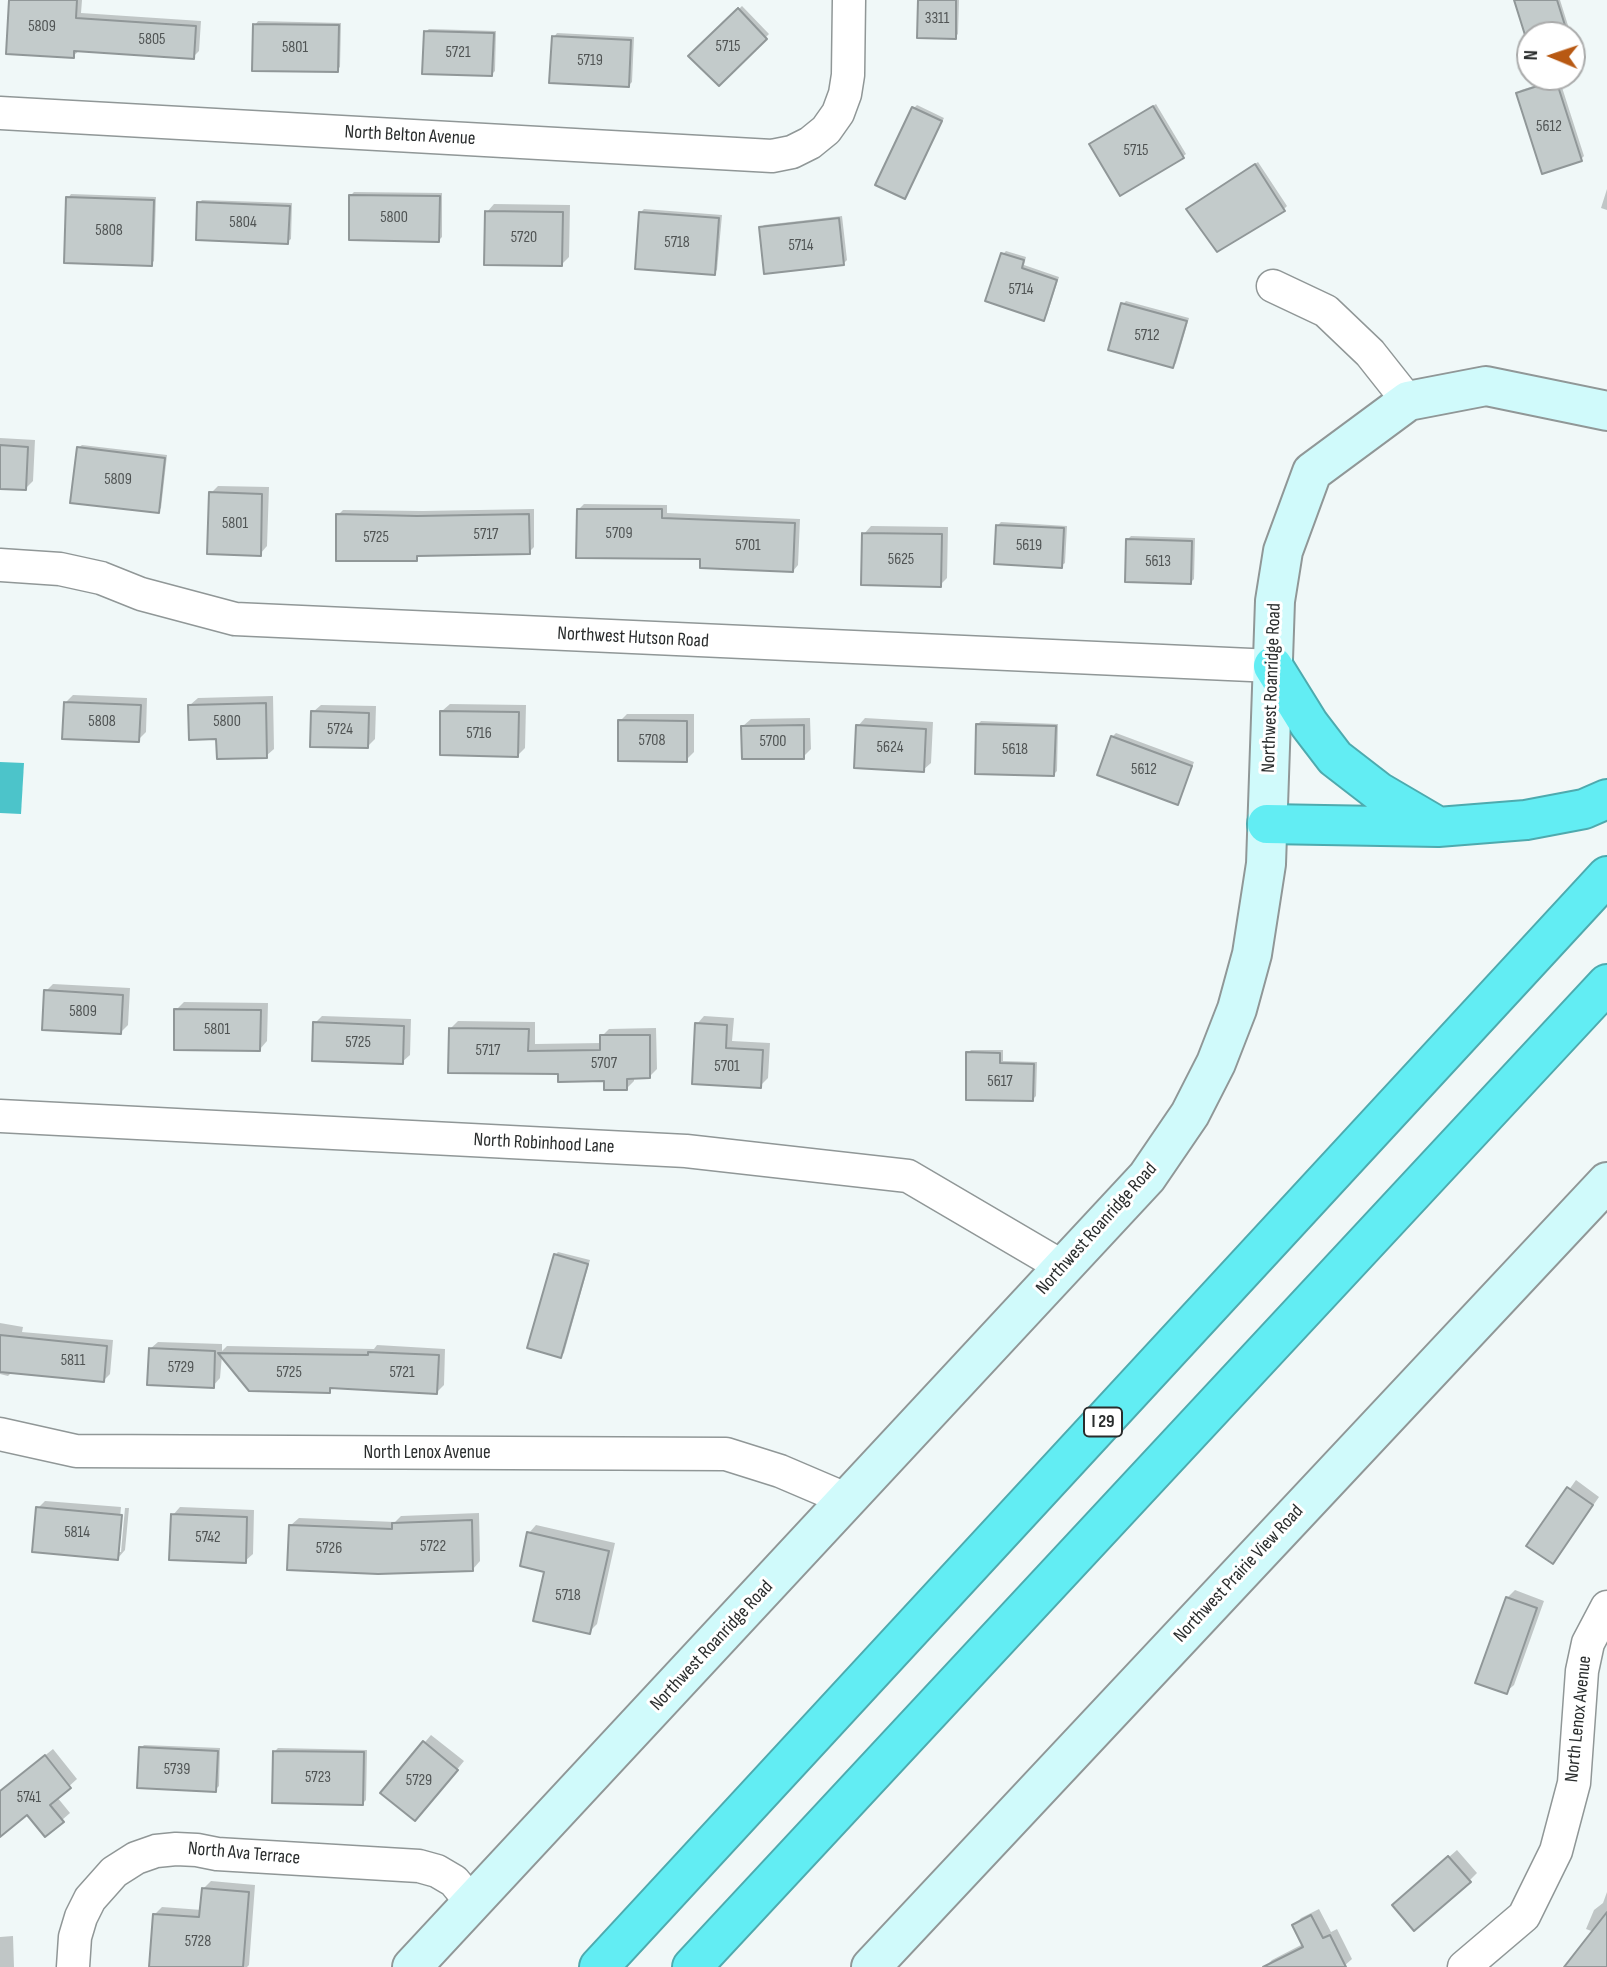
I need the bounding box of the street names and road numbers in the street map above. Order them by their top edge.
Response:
street label: North Belton Avenue [344,121,476,151]
street label: Northwest Roanridge Road [1258,603,1286,773]
street label: Northwest Hutson Road [557,623,709,653]
street label: North Robinhood Lane [473,1129,615,1159]
street label: Northwest Roanridge Road [1032,1158,1162,1300]
road number: I 29 [1084,1408,1122,1436]
street label: North Lenox Avenue [363,1442,491,1464]
street label: Northwest Prairie View Road [1169,1501,1309,1647]
street label: Northwest Roanridge Road [646,1576,778,1716]
street label: North Lenox Avenue [1561,1655,1597,1783]
street label: North Ava Terrace [187,1838,301,1870]

